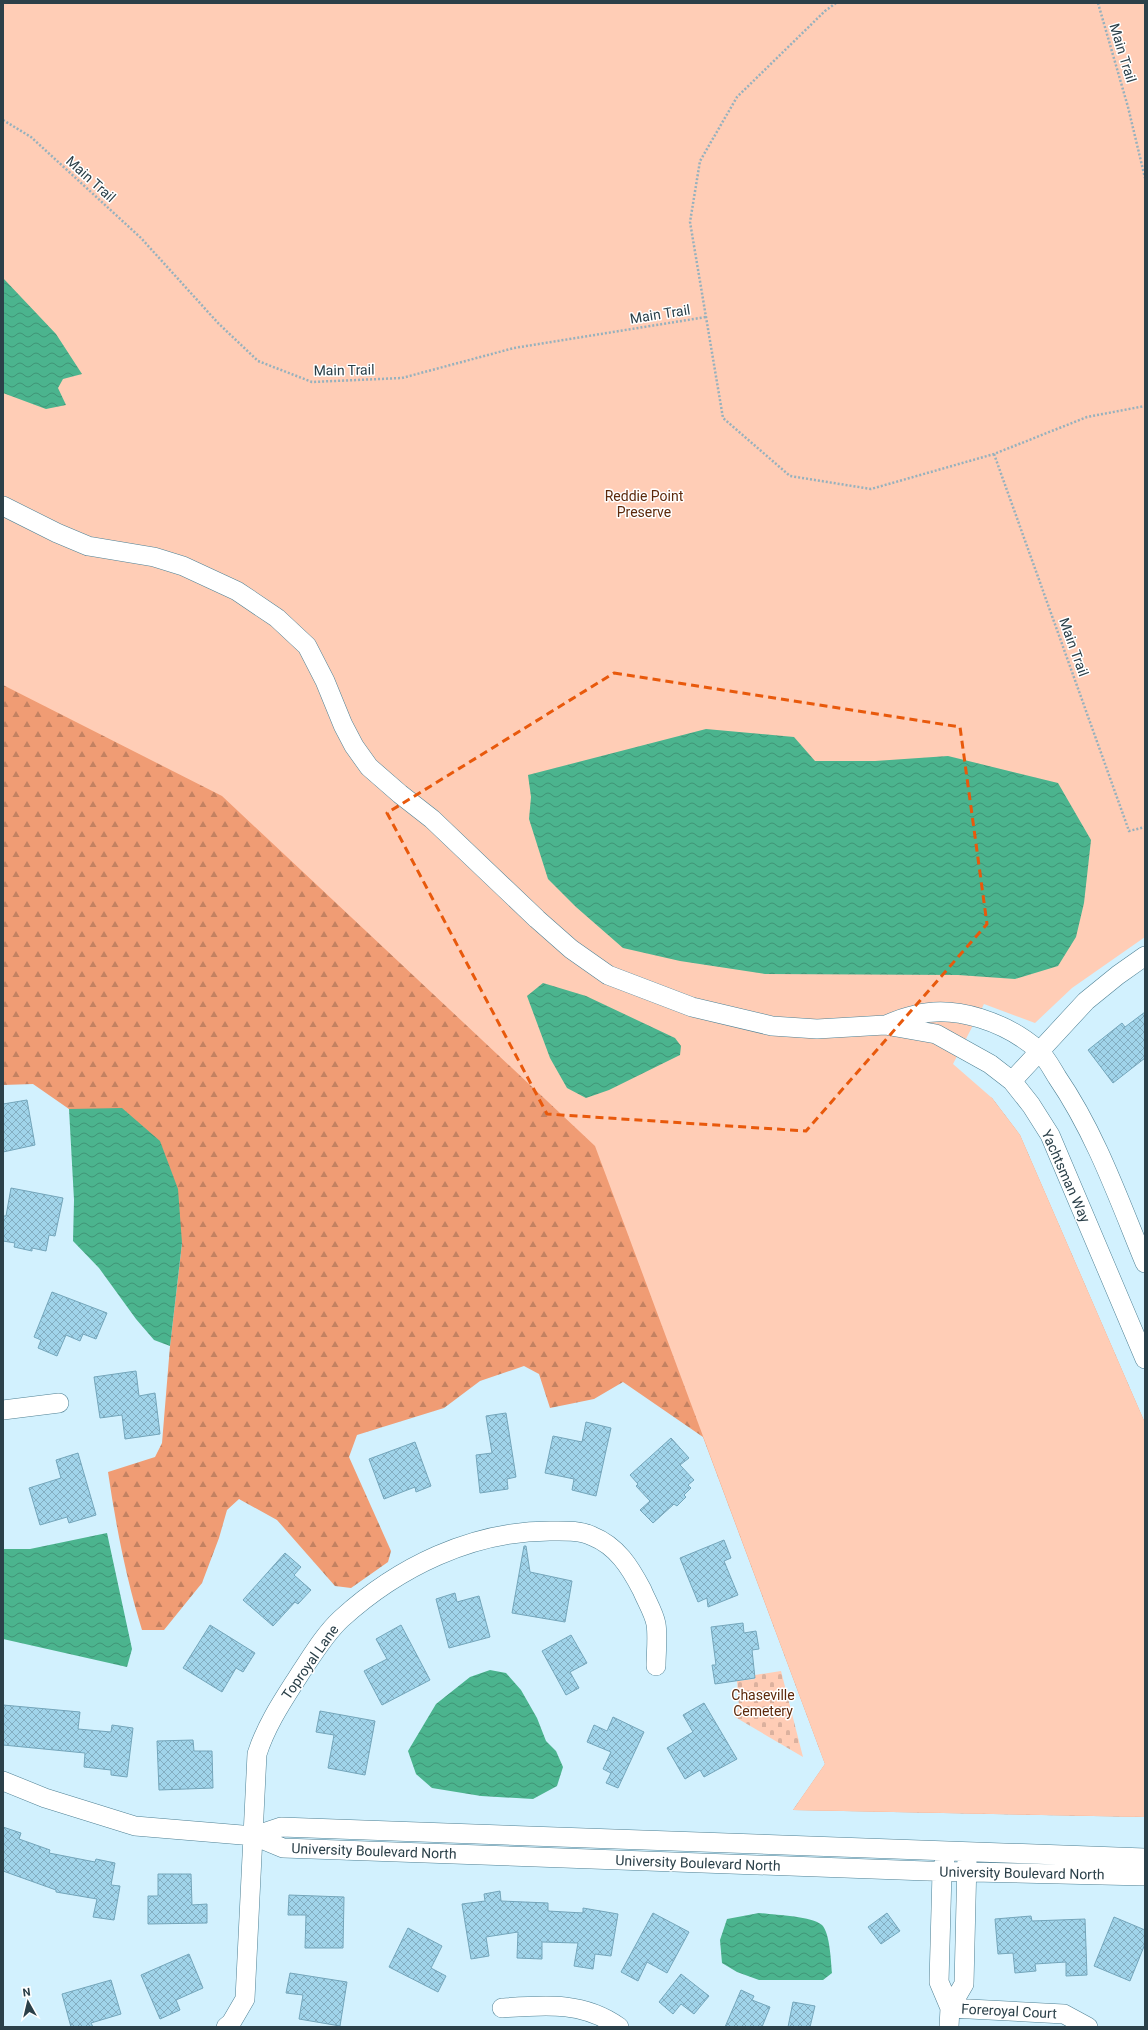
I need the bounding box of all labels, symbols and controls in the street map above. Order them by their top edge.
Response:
street label: Main Trail [1106,22,1140,84]
street label: Main Trail [63,153,119,205]
street label: Main Trail [629,301,691,327]
street label: Main Trail [313,361,375,379]
park label: Reddie Point Preserve [605,488,684,520]
street label: Main Trail [1056,616,1092,678]
street label: Yachtsman Way [1038,1127,1094,1225]
street label: Toproyal Lane [278,1622,342,1702]
park label: Chaseville Cemetery [731,1687,795,1719]
street label: University Boulevard North [291,1840,457,1862]
street label: University Boulevard North [615,1852,781,1874]
street label: University Boulevard North [939,1864,1105,1882]
north arrow [8,1982,48,2022]
text: N [22,1986,32,2000]
street label: Foreroyal Court [961,2001,1058,2022]

